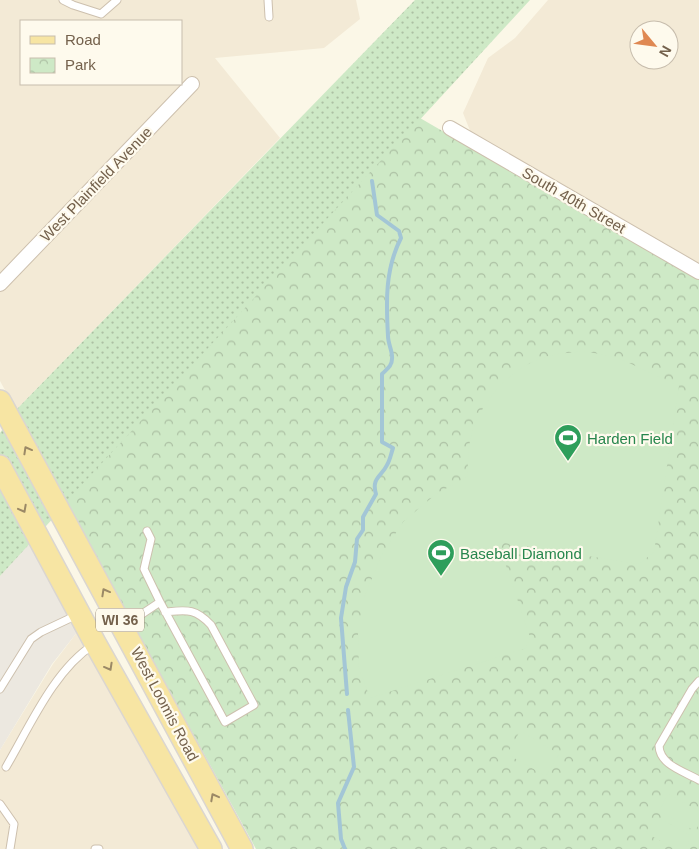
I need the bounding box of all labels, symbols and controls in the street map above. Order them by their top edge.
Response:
legend [20,20,182,85]
north arrow [629,20,679,70]
text: Road [65,31,101,48]
text: N [656,43,675,60]
text: Park [65,56,96,73]
street label: West Plainfield Avenue [37,123,155,245]
street label: South 40th Street [519,163,630,237]
sports icon: Harden Field [553,423,583,462]
place label: Harden Field [587,430,673,447]
one-way arrow [23,446,33,455]
one-way arrow [17,504,27,513]
sports icon: Baseball Diamond [426,538,456,577]
place label: Baseball Diamond [460,545,582,562]
one-way arrow [101,589,111,598]
road number: WI 36 [96,608,144,632]
street label: West Loomis Road [128,644,202,764]
one-way arrow [103,662,113,671]
one-way arrow [211,793,221,802]

